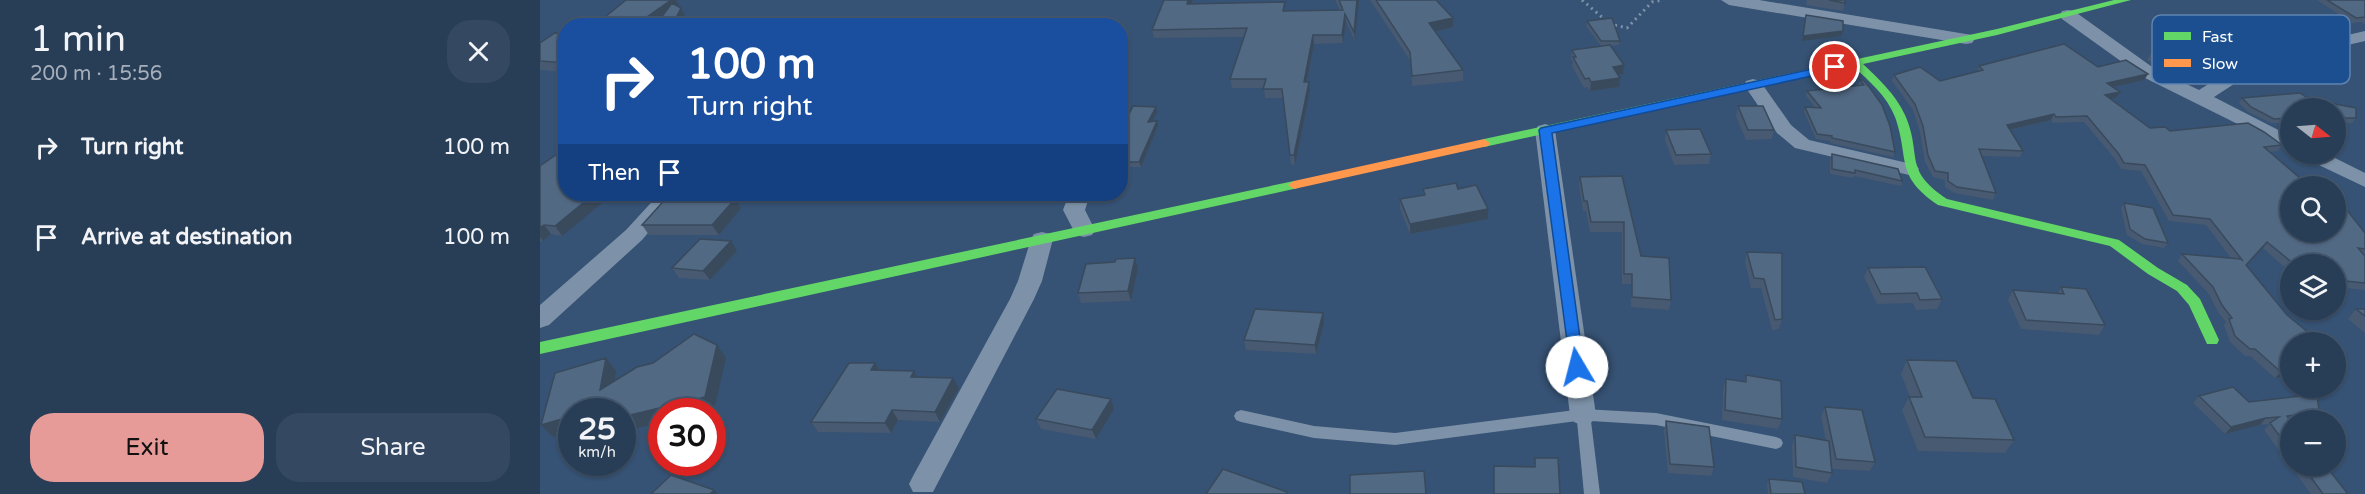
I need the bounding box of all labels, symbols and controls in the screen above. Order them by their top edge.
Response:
legend [2152,15,2350,84]
text: 1 min [30,18,126,61]
button: close [447,20,510,83]
text: Fast [2202,27,2233,47]
text: 100 m [687,39,816,90]
pin [1809,41,1860,92]
icon: right [588,42,666,120]
icon: arrive [1818,50,1851,83]
text: Slow [2202,54,2238,74]
text: 200 m · 15:56 [30,62,162,86]
text: Turn right [687,90,813,123]
north arrow [2280,98,2346,164]
map controls [2280,98,2346,476]
icon: right [30,131,63,164]
text: Turn right [81,134,183,160]
text: 100 m [443,134,510,160]
icon: arrive [653,156,686,189]
text: Then [588,160,641,186]
button: search [2280,176,2346,242]
icon: arrive [30,221,63,254]
text: Arrive at destination [81,224,292,250]
text: 100 m [443,224,510,250]
button: layers [2280,254,2346,320]
button: + [2280,332,2346,398]
position arrow [1545,335,1609,399]
speed limit sign: 30 [648,398,726,476]
button: − [2280,410,2346,476]
text: 25 [578,411,616,448]
button: Exit [30,413,264,482]
button: Share [276,413,510,482]
text: km/h [578,443,616,461]

